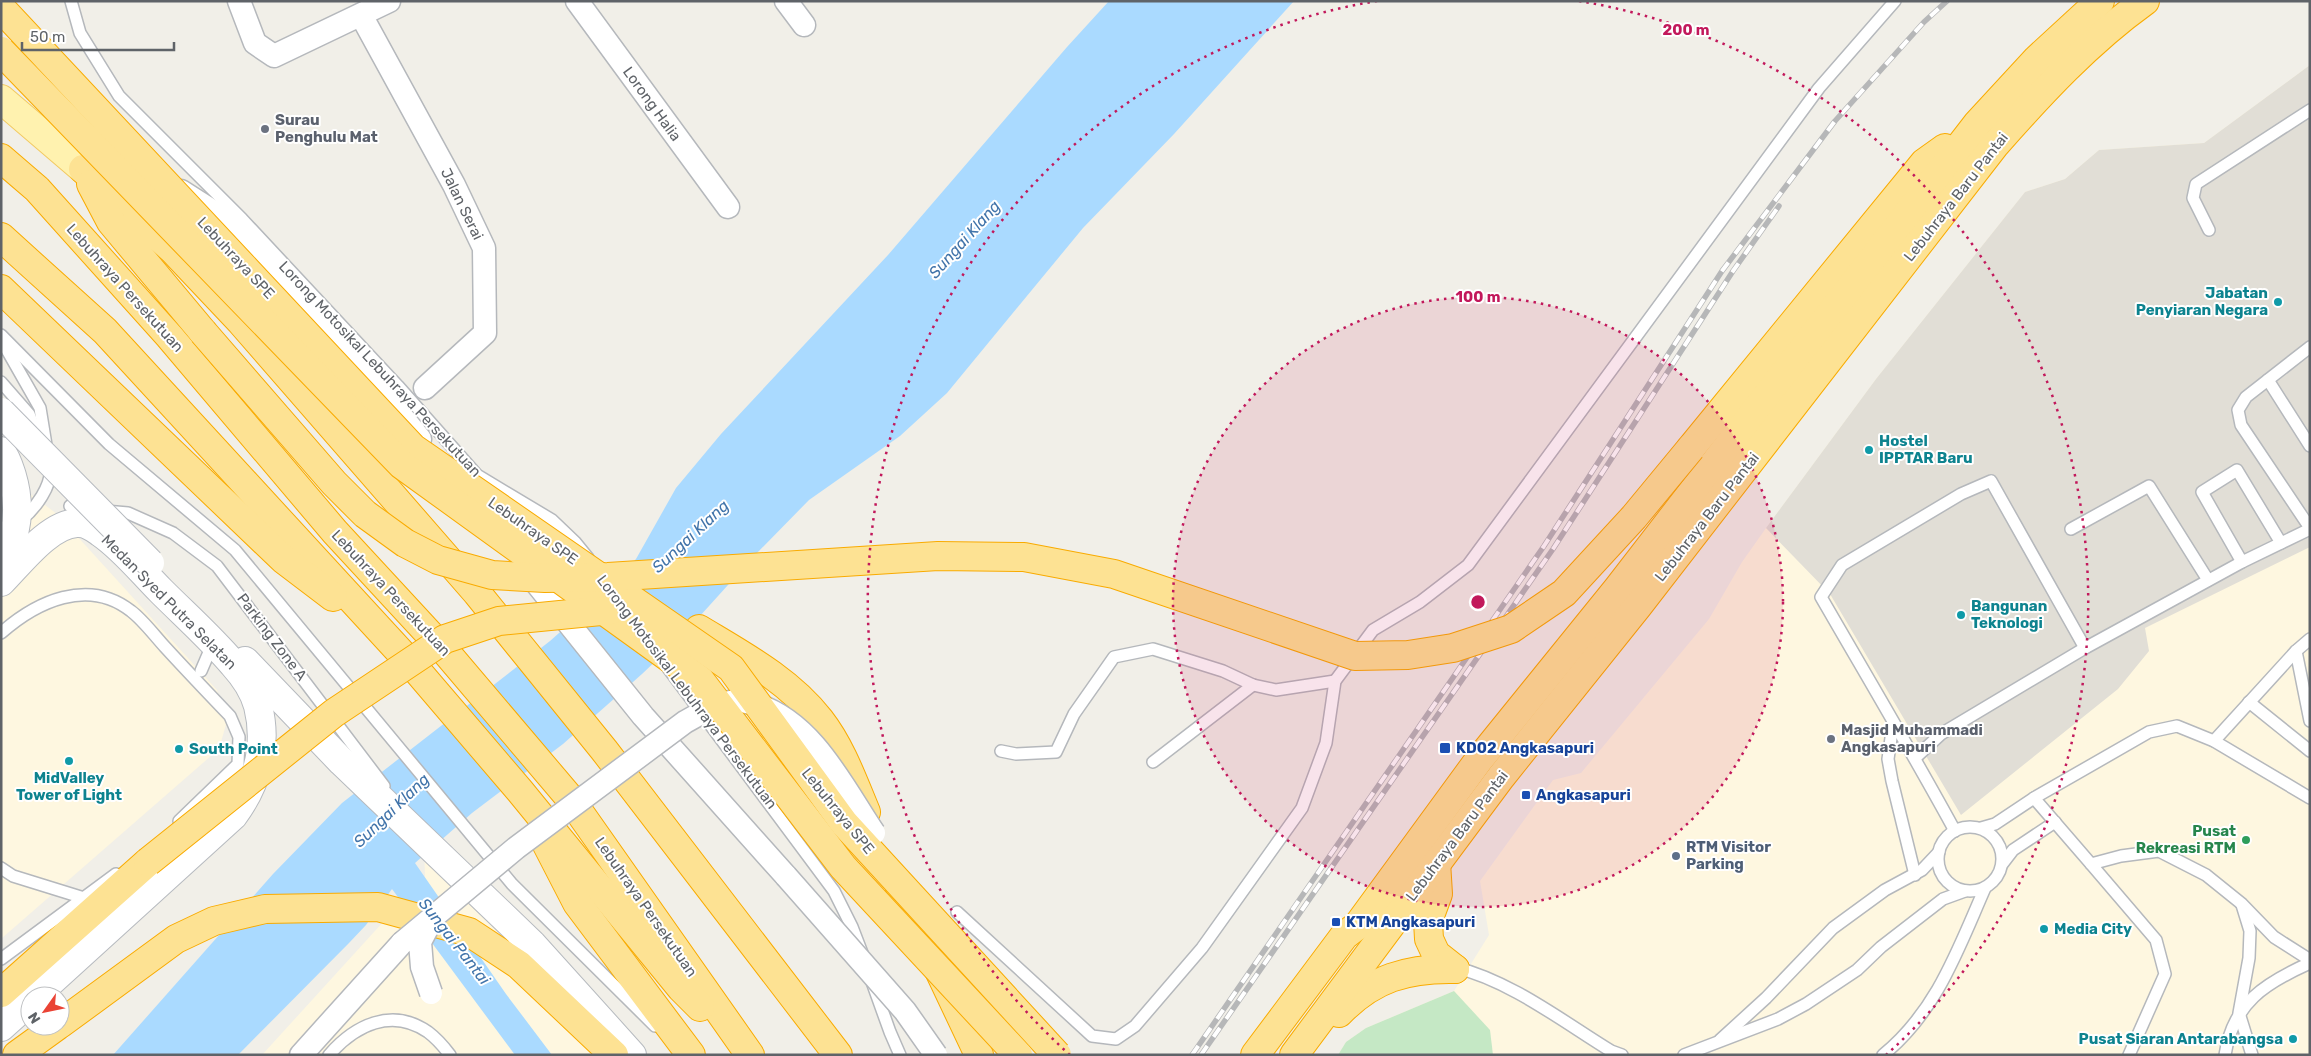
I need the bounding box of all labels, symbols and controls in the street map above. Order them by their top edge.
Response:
scale bar [22,20,175,52]
text: 200 m [1662,21,1710,39]
text: 50 m [30,28,65,46]
street label: Lorong Halia [619,63,685,145]
place label: Surau Penghulu Mat [275,111,378,146]
marker: Surau Penghulu Mat [259,123,271,135]
street label: Lebuhraya Baru Pantai [1900,129,2012,265]
street label: Jalan Serai [437,165,487,243]
water label: Sungai Klang [925,196,1005,282]
street label: Lebuhraya SPE [193,213,279,303]
street label: Lebuhraya Persekutuan [63,220,187,356]
street label: Lorong Motosikal Lebuhraya Persekutuan [275,257,485,481]
place label: Jabatan Penyiaran Negara [2136,284,2268,319]
text: 100 m [1456,288,1500,306]
marker: Jabatan Penyiaran Negara [2272,296,2284,308]
place label: Hostel IPPTAR Baru [1879,432,1973,467]
marker: Hostel IPPTAR Baru [1863,444,1875,456]
street label: Lebuhraya Baru Pantai [1651,449,1763,585]
street label: Lebuhraya SPE [485,493,581,569]
water label: Sungai Klang [648,496,733,577]
street label: Lebuhraya Persekutuan [328,526,454,660]
street label: Medan Syed Putra Selatan [98,531,240,673]
street label: Lorong Motosikal Lebuhraya Persekutuan [593,571,781,813]
street label: Parking Zone A [233,590,311,684]
centre of rings [1469,593,1487,611]
place label: Bangunan Teknologi [1971,597,2047,632]
marker: Bangunan Teknologi [1955,609,1967,621]
place label: Masjid Muhammadi Angkasapuri [1841,721,1983,756]
marker: Masjid Muhammadi Angkasapuri [1825,733,1837,745]
place label: KD02 Angkasapuri [1456,739,1594,757]
place label: South Point [189,740,278,758]
marker: KD02 Angkasapuri [1438,741,1452,755]
marker: South Point [173,743,185,755]
marker: MidValley Tower of Light [63,755,75,767]
street label: Lebuhraya SPE [798,764,878,858]
street label: Lebuhraya Baru Pantai [1402,767,1512,905]
place label: MidValley Tower of Light [16,769,122,804]
water label: Sungai Klang [350,769,434,851]
place label: Angkasapuri [1536,786,1631,804]
marker: Angkasapuri [1520,789,1532,801]
place label: Pusat Rekreasi RTM [2136,822,2236,857]
street label: Lebuhraya Persekutuan [591,834,701,980]
marker: Pusat Rekreasi RTM [2240,834,2252,846]
place label: RTM Visitor Parking [1686,838,1771,873]
marker: RTM Visitor Parking [1670,850,1682,862]
water label: Sungai Pantai [415,894,495,989]
place label: KTM Angkasapuri [1346,913,1475,931]
marker: KTM Angkasapuri [1330,916,1342,928]
place label: Media City [2054,920,2132,938]
marker: Media City [2038,923,2050,935]
north arrow [20,986,70,1036]
text: N [25,1009,44,1027]
place label: Pusat Siaran Antarabangsa [2079,1030,2283,1048]
marker: Pusat Siaran Antarabangsa [2287,1033,2299,1045]

